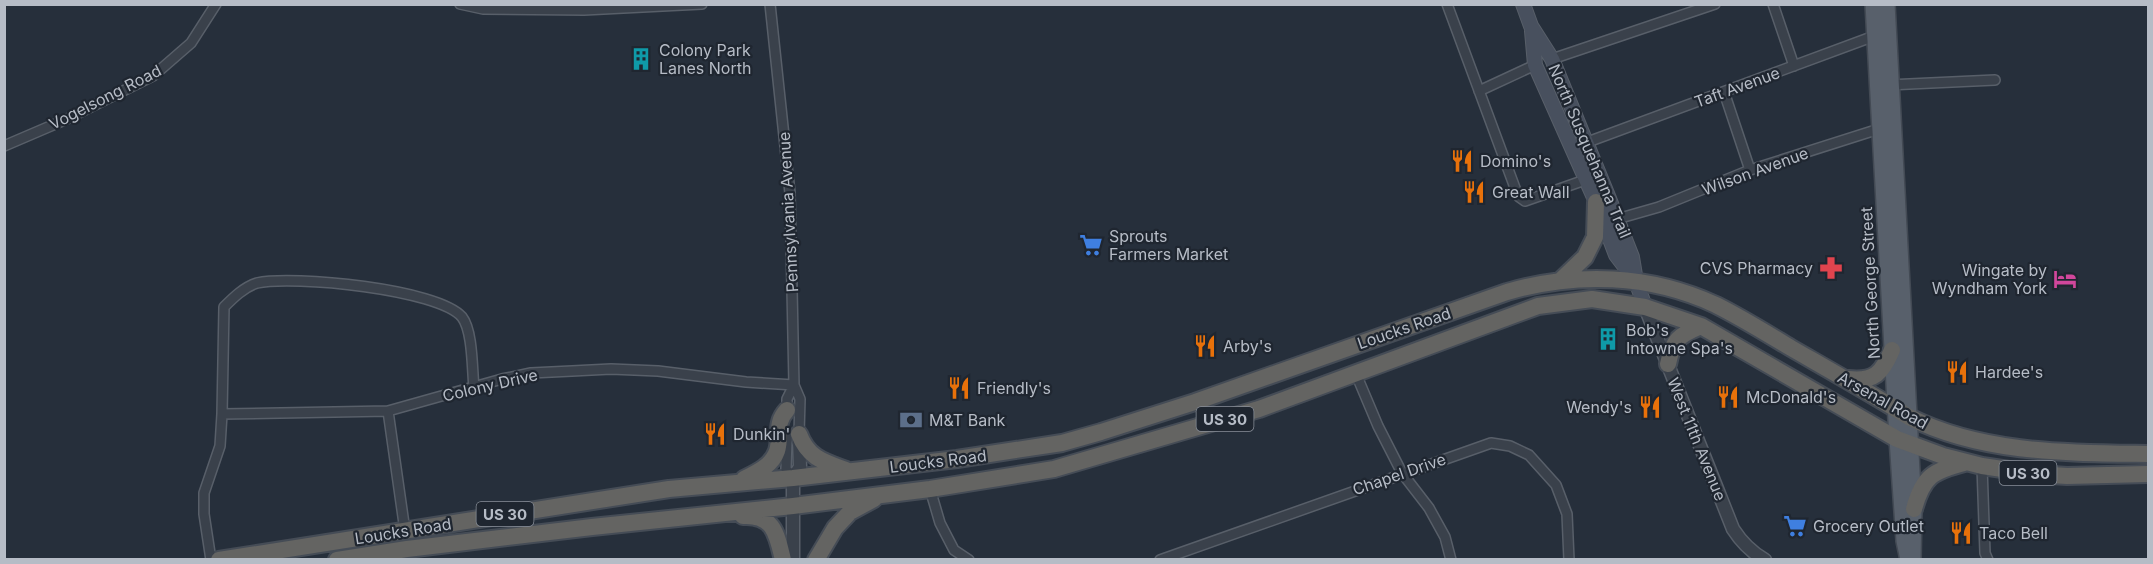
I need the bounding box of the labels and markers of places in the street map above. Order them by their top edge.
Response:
place label: Colony Park Lanes North [659,40,751,78]
building icon: Colony Park Lanes North [628,46,654,72]
restaurant icon: Domino's [1449,148,1475,174]
place label: Domino's [1480,151,1551,171]
restaurant icon: Great Wall [1461,179,1487,205]
place label: Great Wall [1492,182,1570,202]
place label: Sprouts Farmers Market [1109,226,1228,264]
supermarket icon: Sprouts Farmers Market [1078,232,1104,258]
pharmacy icon: CVS Pharmacy [1818,255,1844,281]
place label: CVS Pharmacy [1700,258,1813,278]
place label: Wingate by Wyndham York [1932,260,2047,298]
hotel icon: Wingate by Wyndham York [2052,266,2078,292]
place label: Bob's Intowne Spa's [1626,320,1733,358]
building icon: Bob's Intowne Spa's [1595,326,1621,352]
restaurant icon: Arby's [1192,333,1218,359]
place label: Arby's [1223,336,1272,356]
restaurant icon: Hardee's [1944,359,1970,385]
place label: Hardee's [1975,362,2043,382]
restaurant icon: Friendly's [946,375,972,401]
place label: Friendly's [977,378,1051,398]
restaurant icon: McDonald's [1715,384,1741,410]
place label: McDonald's [1746,387,1836,407]
restaurant icon: Wendy's [1637,394,1663,420]
place label: Wendy's [1566,397,1632,417]
bank icon: M&T Bank [898,407,924,433]
place label: M&T Bank [929,410,1006,430]
restaurant icon: Dunkin' [702,421,728,447]
place label: Dunkin' [733,424,790,444]
supermarket icon: Grocery Outlet [1782,513,1808,539]
place label: Grocery Outlet [1813,516,1924,536]
restaurant icon: Taco Bell [1948,520,1974,546]
place label: Taco Bell [1979,523,2048,543]

